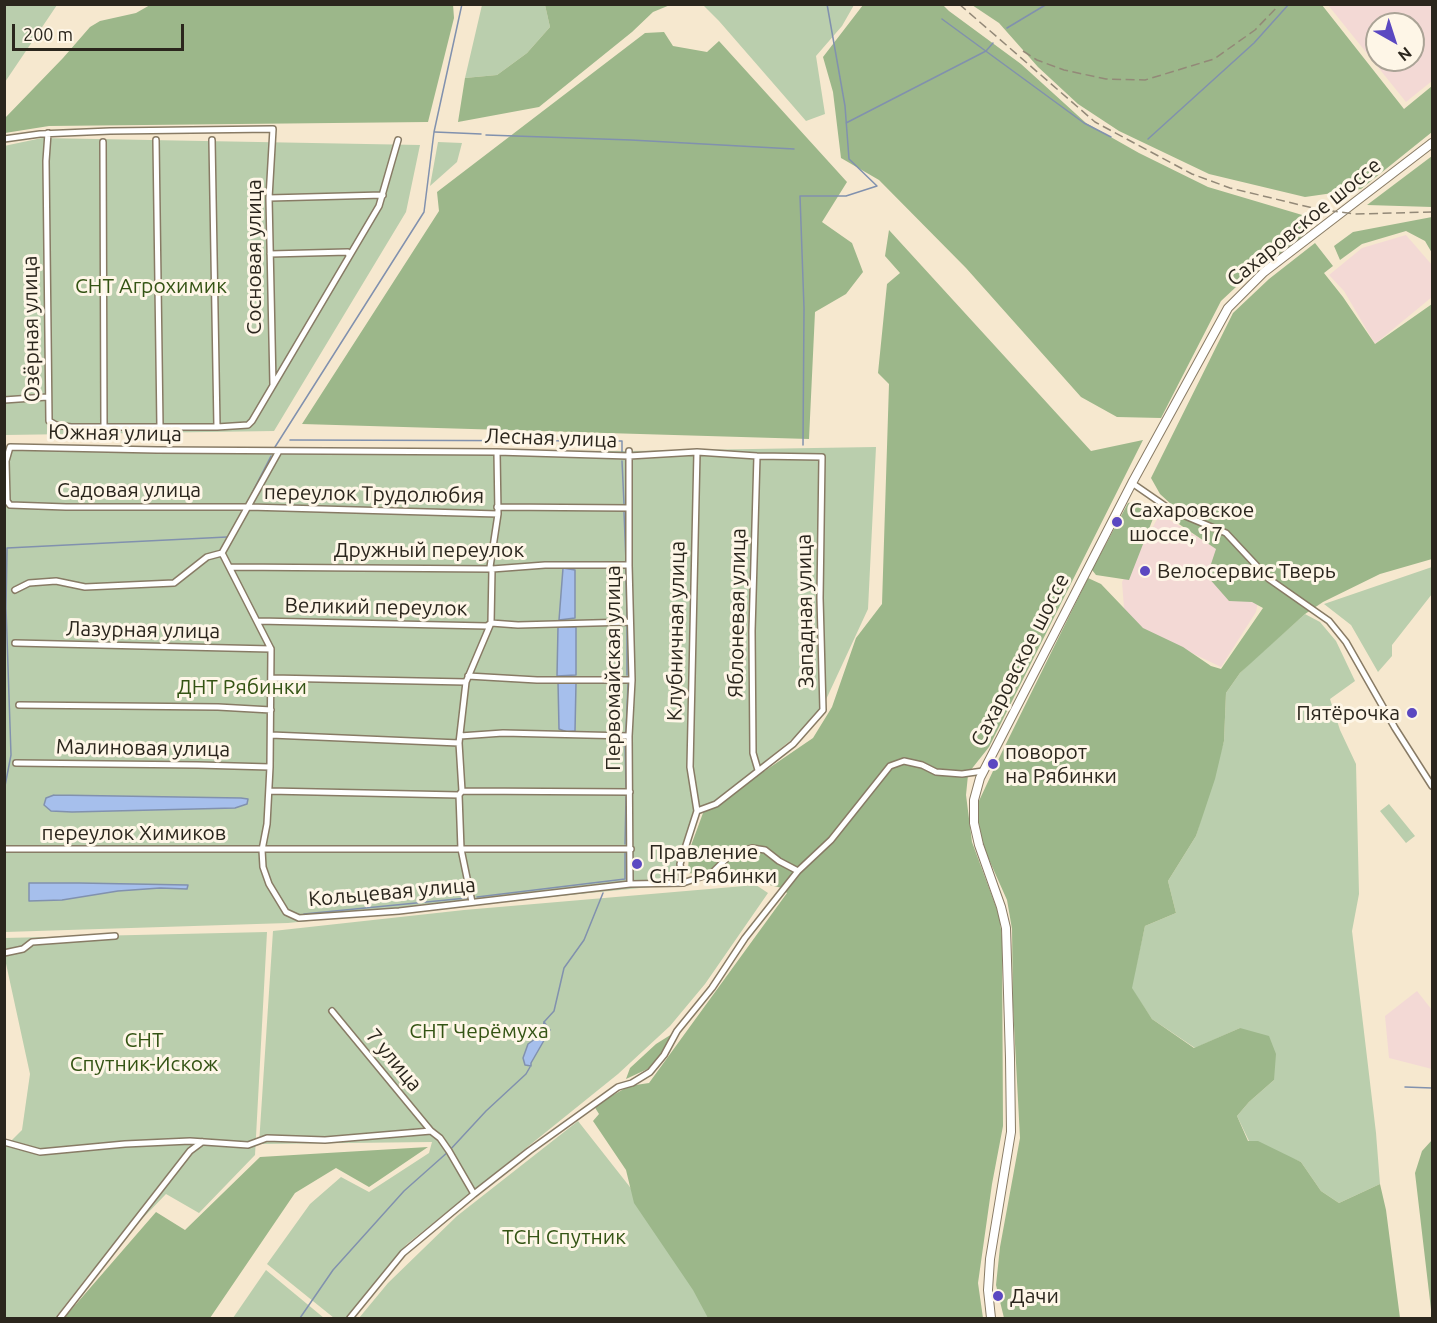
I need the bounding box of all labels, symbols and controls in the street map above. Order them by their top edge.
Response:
scale bar [15,12,188,50]
north arrow [1365,12,1425,72]
text: 200 m [23,24,73,44]
text: N [1395,44,1415,65]
street label: Сахаровское шоссе [1222,152,1386,292]
street label: Сосновая улица [241,179,267,335]
street label: Озёрная улица [17,255,45,403]
park label: СНТ Агрохимик [75,273,227,299]
street label: Южная улица [48,419,182,447]
street label: Лесная улица [484,423,618,453]
street label: Садовая улица [57,477,201,503]
street label: переулок Трудолюбия [264,479,484,509]
place label: Сахаровское шоссе, 17 [1129,497,1254,547]
marker: Сахаровское шоссе, 17 [1110,515,1124,529]
street label: Яблоневая улица [723,528,751,698]
street label: Западная улица [791,534,819,688]
street label: Дружный переулок [334,537,524,563]
street label: Клубничная улица [662,541,690,721]
place label: Велосервис Тверь [1157,558,1336,584]
marker: Велосервис Тверь [1138,564,1152,578]
street label: Первомайская улица [600,565,626,771]
street label: Сахаровское шоссе [966,569,1074,751]
street label: Великий переулок [284,593,468,621]
street label: Лазурная улица [66,616,220,644]
park label: ДНТ Рябинки [177,674,307,700]
place label: Пятёрочка [1296,700,1400,726]
marker: Пятёрочка [1405,706,1419,720]
street label: Малиновая улица [56,734,230,762]
place label: поворот на Рябинки [1005,739,1117,789]
marker: поворот на Рябинки [986,757,1000,771]
street label: переулок Химиков [42,820,226,846]
place label: Правление СНТ Рябинки [649,839,777,889]
marker: Правление СНТ Рябинки [630,857,644,871]
street label: Кольцевая улица [307,872,477,912]
park label: СНТ Черёмуха [409,1018,549,1044]
street label: 7 улица [361,1024,427,1096]
park label: СНТ Спутник-Искож [70,1027,218,1077]
park label: ТСН Спутник [502,1224,626,1250]
place label: Дачи [1010,1283,1059,1309]
marker: Дачи [991,1289,1005,1303]

